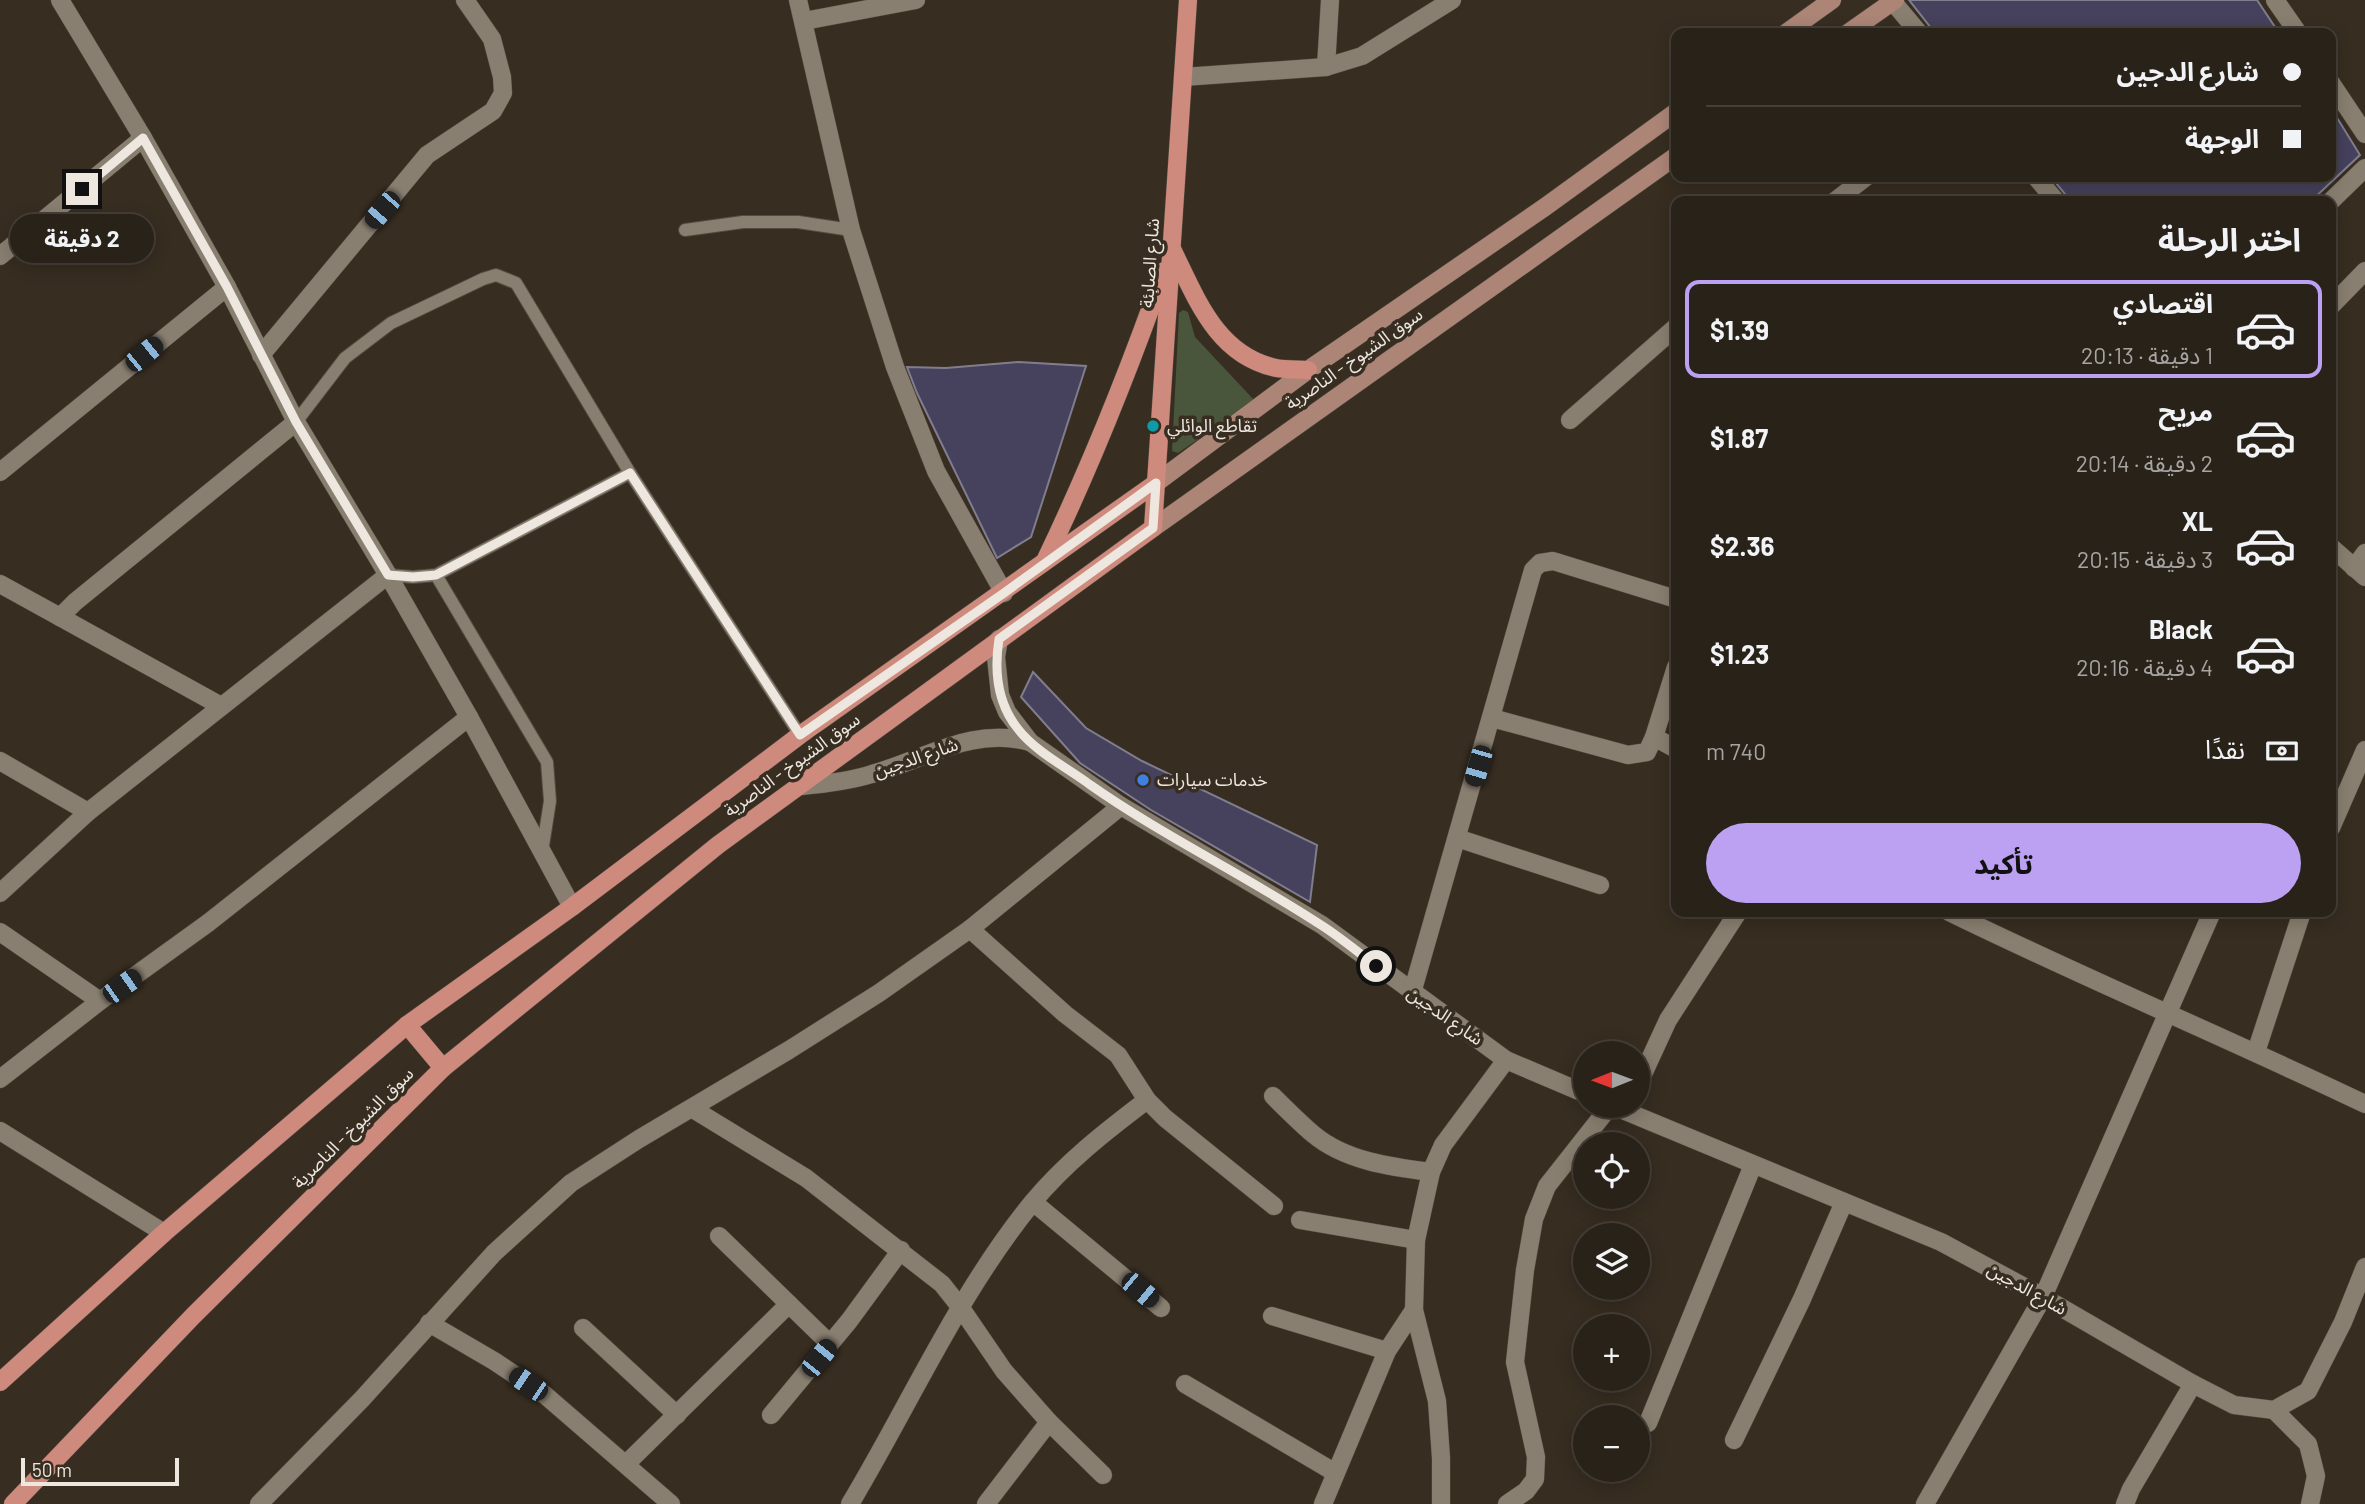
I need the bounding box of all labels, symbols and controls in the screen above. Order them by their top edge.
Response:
text: شارع الدجين [2116,55,2259,86]
text: الوجهة [2185,122,2259,153]
route end [66,173,98,205]
car [361,187,404,233]
callout: 2 دقيقة [10,214,154,262]
street label: شارع الصابئة [1135,217,1167,309]
text: اختر الرحلة [2158,219,2301,257]
text: 2 دقيقة [44,224,120,252]
text: اقتصادي [2113,287,2213,318]
icon: car [2234,298,2297,361]
street label: سوق الشيوخ - الناصرية [1280,302,1428,416]
text: $1.39 [1710,314,1769,345]
car [122,333,167,375]
text: 1 دقيقة · 20:13 [2081,341,2213,369]
text: مريح [2158,395,2213,426]
icon: car [2234,406,2297,469]
place label: تقاطع الوائلي [1167,414,1257,440]
marker: تقاطع الوائلي [1145,418,1161,434]
text: $1.87 [1710,422,1768,453]
text: 2 دقيقة · 20:14 [2076,449,2213,477]
text: XL [2182,505,2213,536]
icon: car [2234,514,2297,577]
text: $2.36 [1710,530,1774,561]
text: 3 دقيقة · 20:15 [2077,545,2213,573]
text: Black [2149,613,2213,644]
icon: car [2234,622,2297,685]
text: $1.23 [1710,638,1769,669]
text: 4 دقيقة · 20:16 [2076,653,2213,681]
street label: سوق الشيوخ - الناصرية [719,707,865,823]
street label: شارع الدجين [871,732,962,786]
icon: cash [2263,732,2301,770]
text: نقدًا [2205,733,2245,764]
text: 740 m [1706,737,1766,765]
car [1463,743,1494,789]
place label: خدمات سيارات [1157,768,1268,791]
marker: خدمات سيارات [1135,772,1151,788]
button: تأكيد [1706,823,2301,903]
route start [1360,950,1392,982]
car [99,965,146,1007]
street label: شارع الدجين [1401,981,1488,1053]
north arrow [1573,1041,1650,1118]
map controls [1573,1041,1650,1482]
street label: سوق الشيوخ - الناصرية [287,1062,420,1195]
button: locate [1573,1132,1650,1209]
button: layers [1573,1223,1650,1300]
street label: شارع الدجين [1982,1257,2071,1323]
car [1118,1268,1163,1312]
button: + [1573,1314,1650,1391]
car [798,1335,841,1381]
car [505,1364,552,1404]
button: − [1573,1405,1650,1482]
scale bar [21,1455,178,1487]
text: 50 m [32,1458,72,1481]

